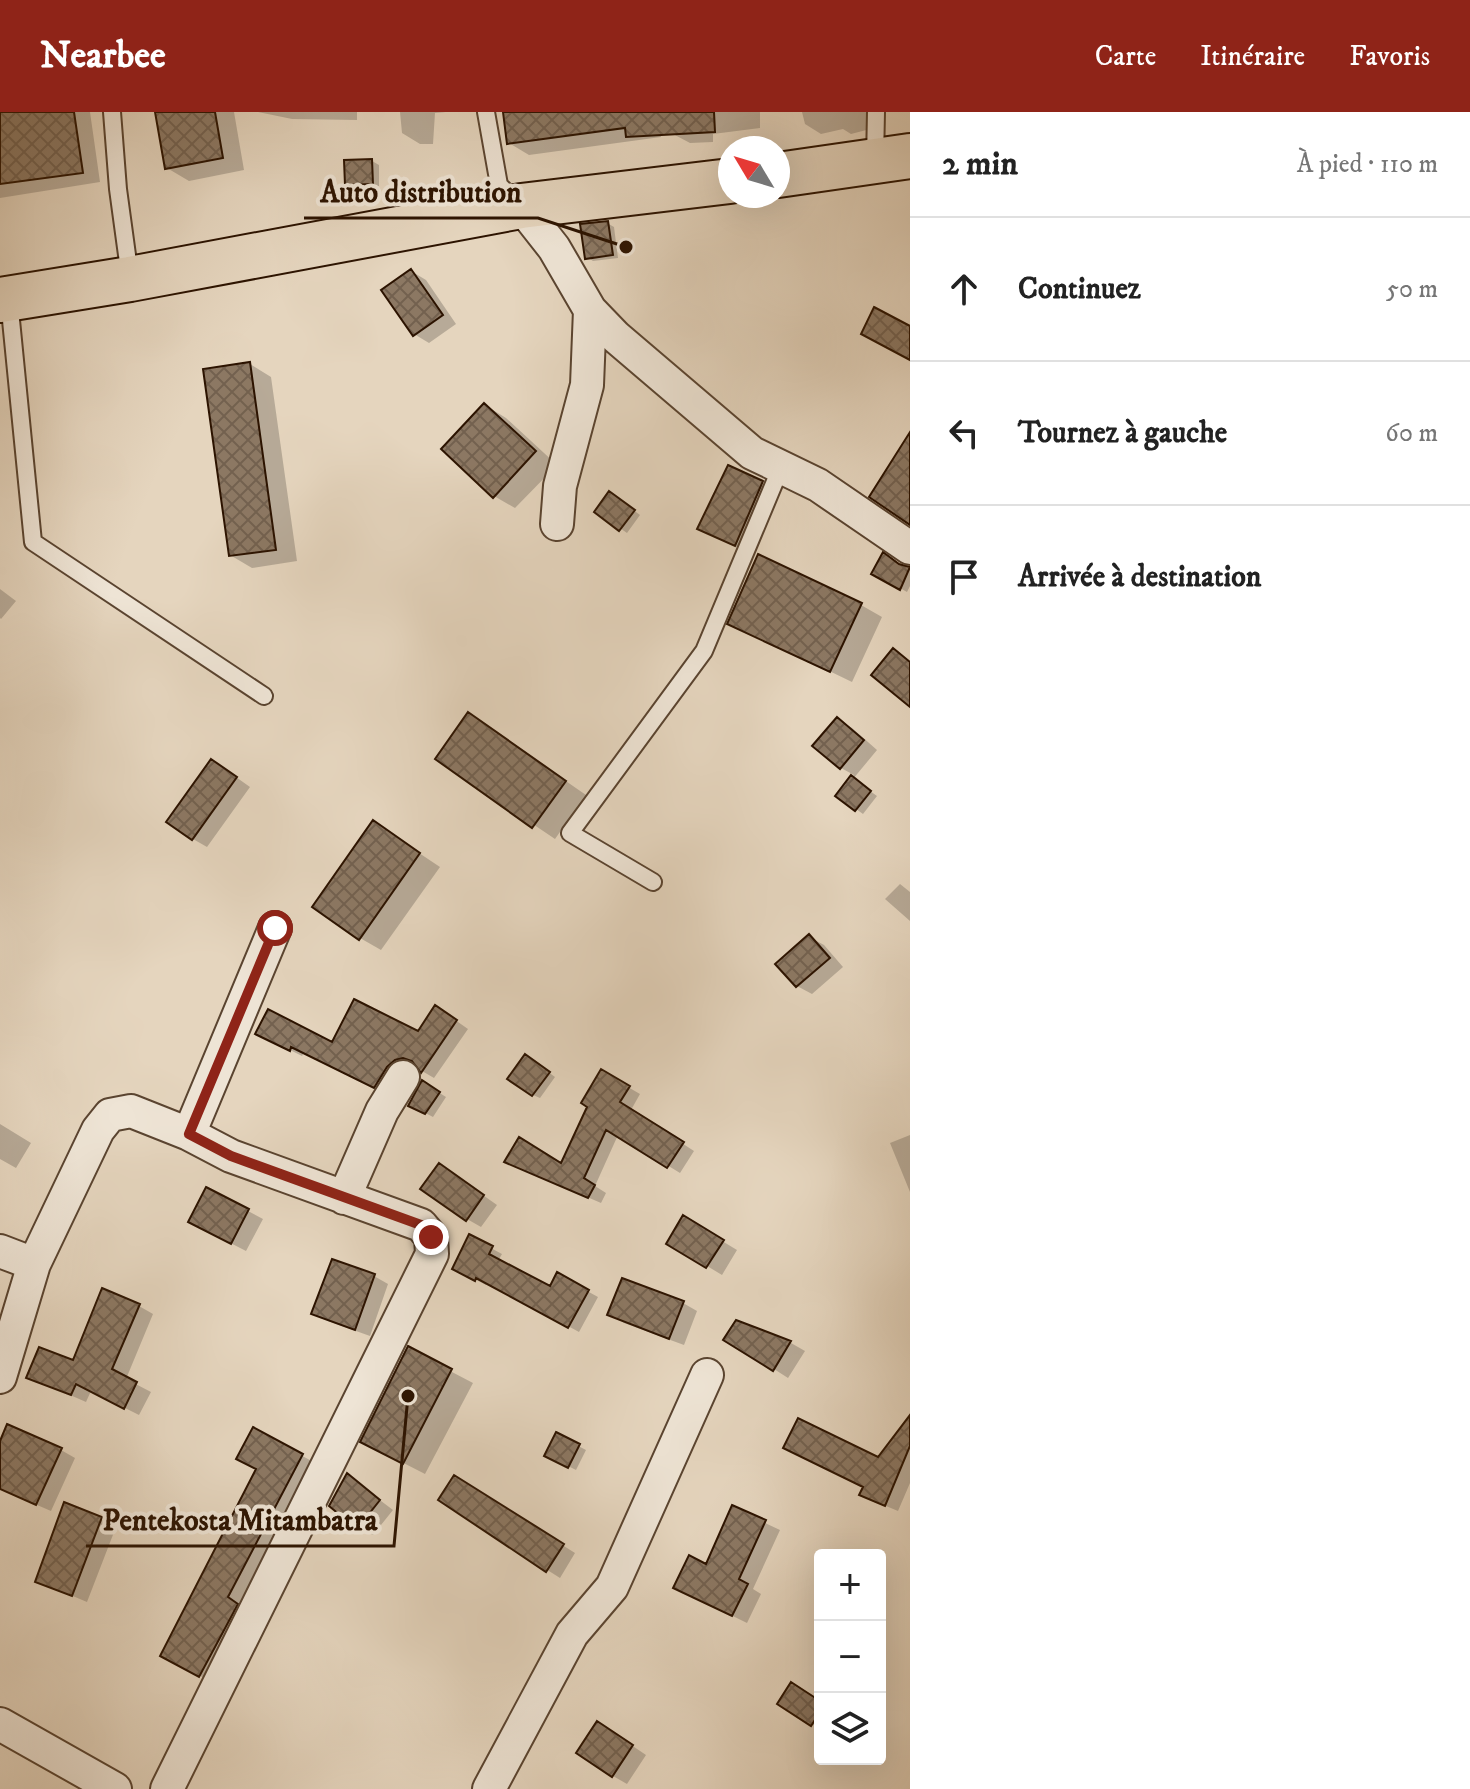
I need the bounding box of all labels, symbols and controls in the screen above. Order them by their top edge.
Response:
text: Nearbee [40,32,166,80]
text: Carte [1095,39,1156,74]
text: Itinéraire [1200,39,1305,74]
text: Favoris [1349,39,1430,74]
north arrow [718,136,790,208]
text: 2 min [942,143,1018,185]
text: À pied · 110 m [1297,148,1438,181]
callout: Auto distribution [304,164,538,218]
text: Auto distribution [319,175,522,212]
icon: ahead [942,267,986,311]
text: Continuez [1018,271,1141,308]
text: 50 m [1386,273,1438,306]
icon: left [942,411,986,455]
text: Tournez à gauche [1018,415,1227,452]
text: 60 m [1385,417,1438,450]
icon: arrive [942,555,986,599]
text: Arrivée à destination [1018,559,1262,596]
route start [257,910,293,946]
route end [413,1219,449,1255]
callout: Pentekosta Mitambatra [86,1492,394,1546]
text: Pentekosta Mitambatra [102,1503,379,1540]
map controls [814,1549,886,1765]
button: + [814,1549,886,1621]
button: − [814,1621,886,1693]
button: layers [814,1693,886,1765]

